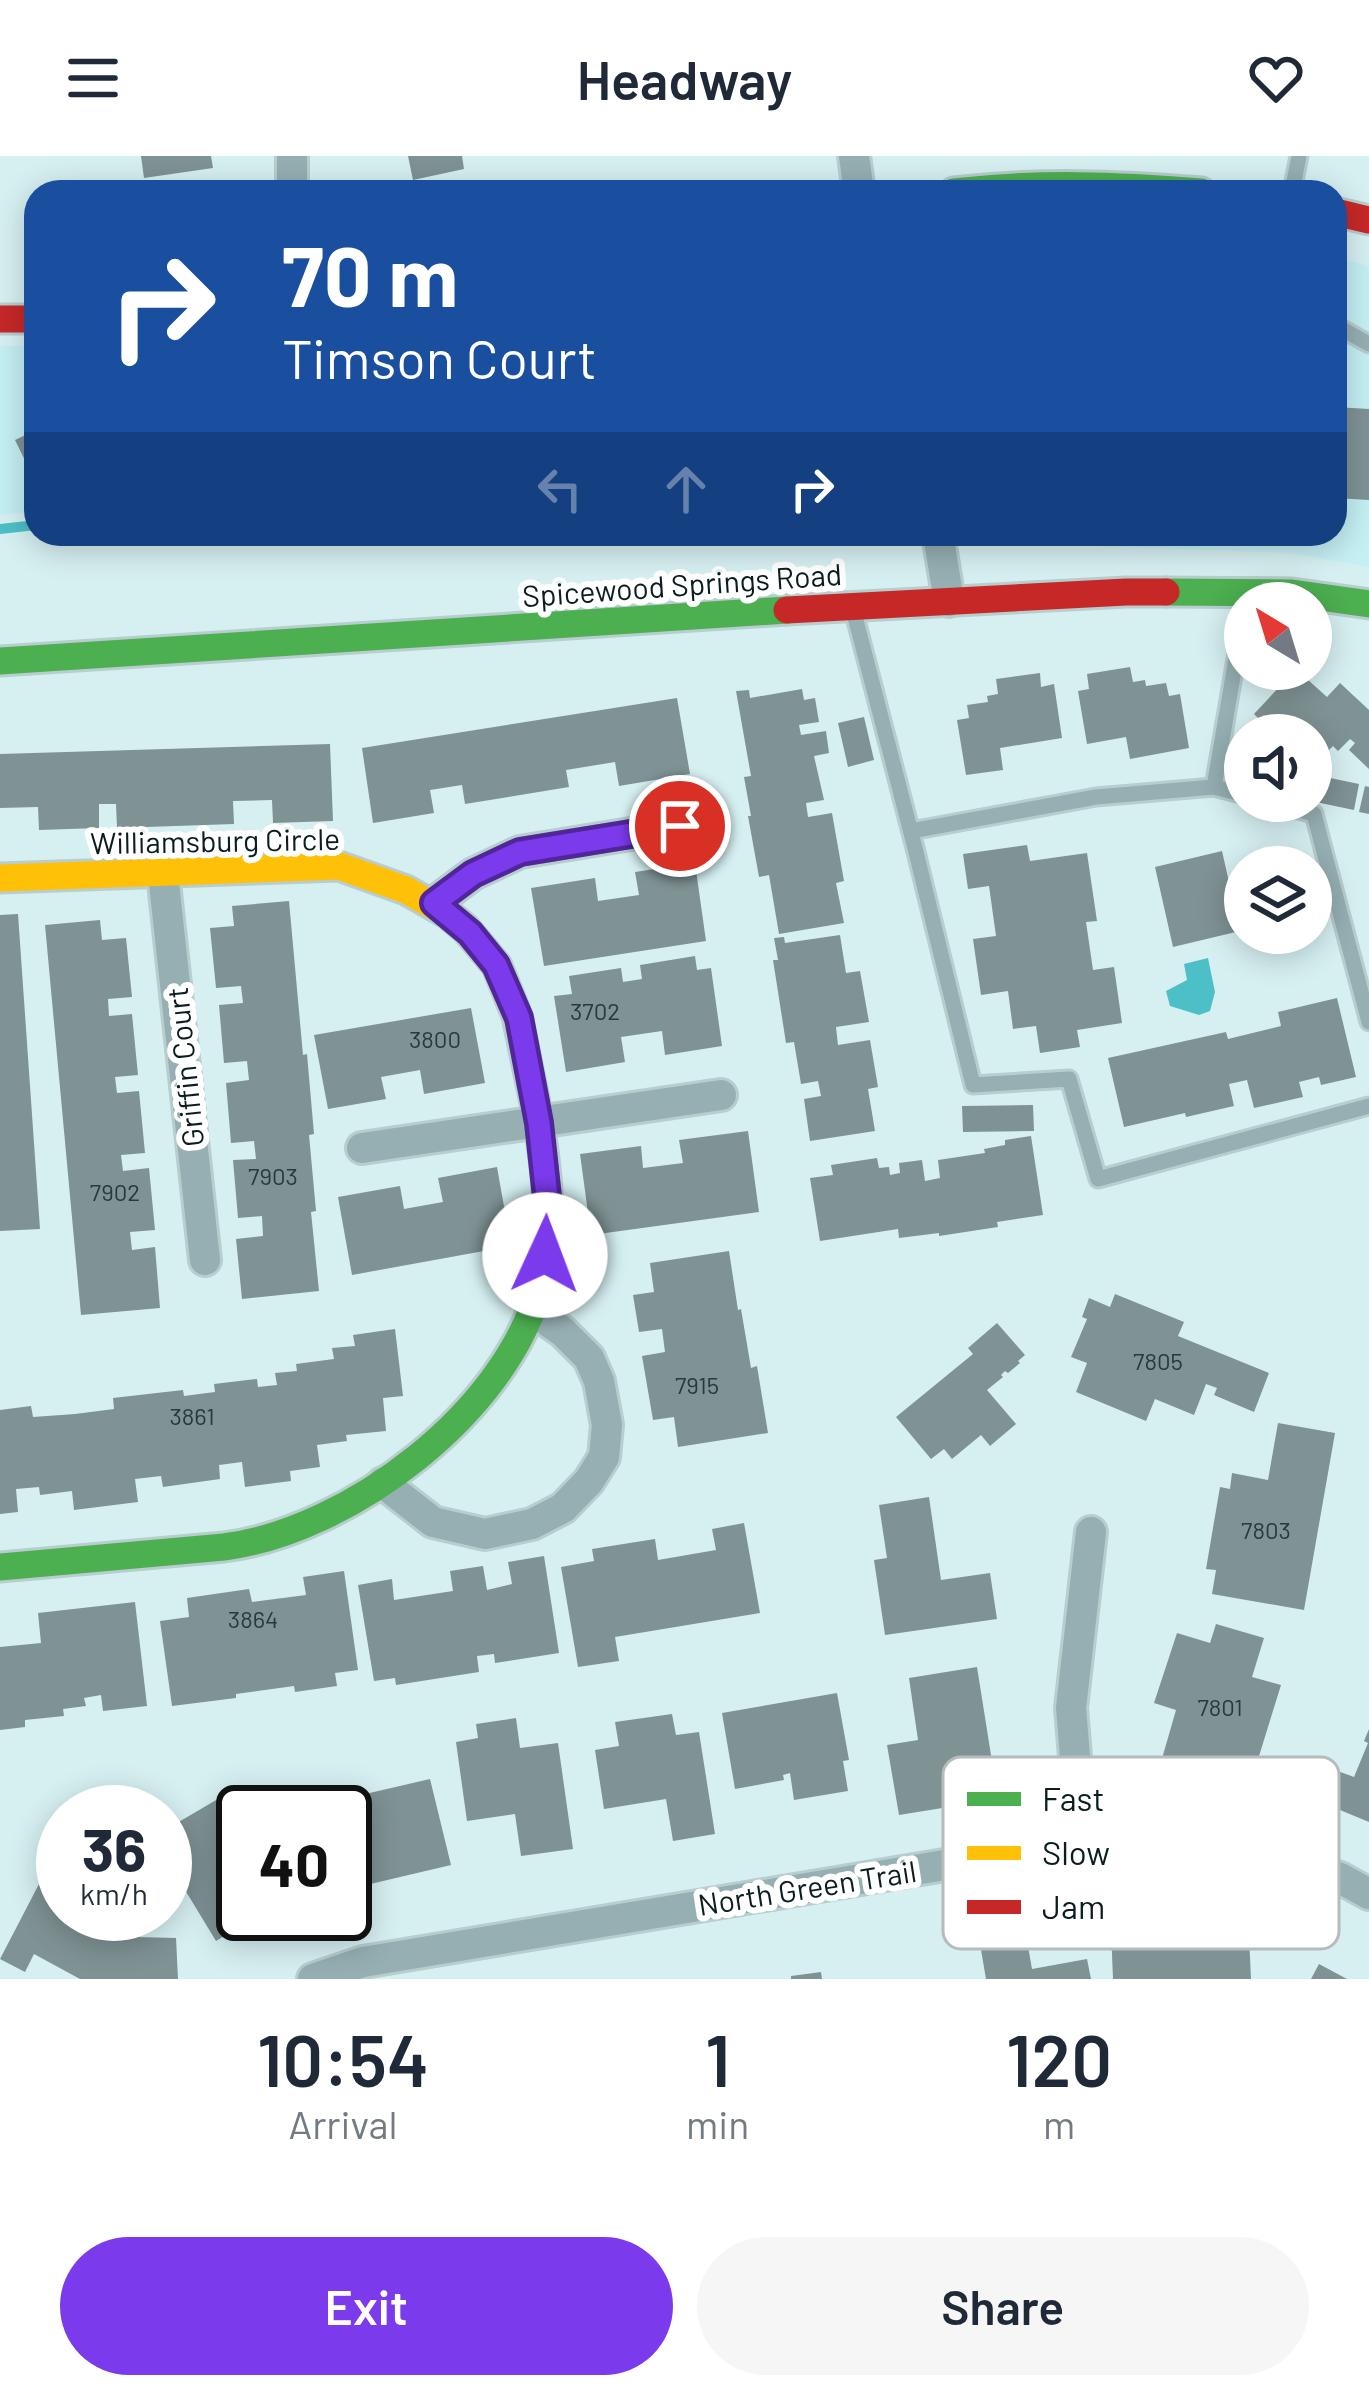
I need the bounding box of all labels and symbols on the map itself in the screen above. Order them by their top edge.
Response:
street label: Spicewood Springs Road [521,555,843,613]
north arrow [1224,582,1332,690]
pin [629,775,731,877]
street label: Williamsburg Circle [90,820,340,860]
street label: Griffin Court [158,985,210,1149]
house number: 3702 [570,996,620,1025]
house number: 3800 [409,1024,461,1053]
house number: 7903 [248,1161,298,1190]
house number: 7902 [90,1177,140,1206]
position arrow [482,1192,608,1318]
house number: 7805 [1133,1346,1183,1375]
house number: 7915 [675,1370,719,1399]
house number: 3861 [169,1401,215,1430]
house number: 7803 [1241,1515,1291,1544]
house number: 3864 [228,1604,278,1633]
house number: 7801 [1197,1692,1243,1721]
legend [943,1757,1339,1949]
text: Fast [1042,1778,1104,1818]
speed limit sign: 40 [216,1785,372,1941]
text: Slow [1042,1832,1110,1872]
street label: North Green Trail [695,1852,919,1922]
text: Jam [1042,1886,1105,1926]

